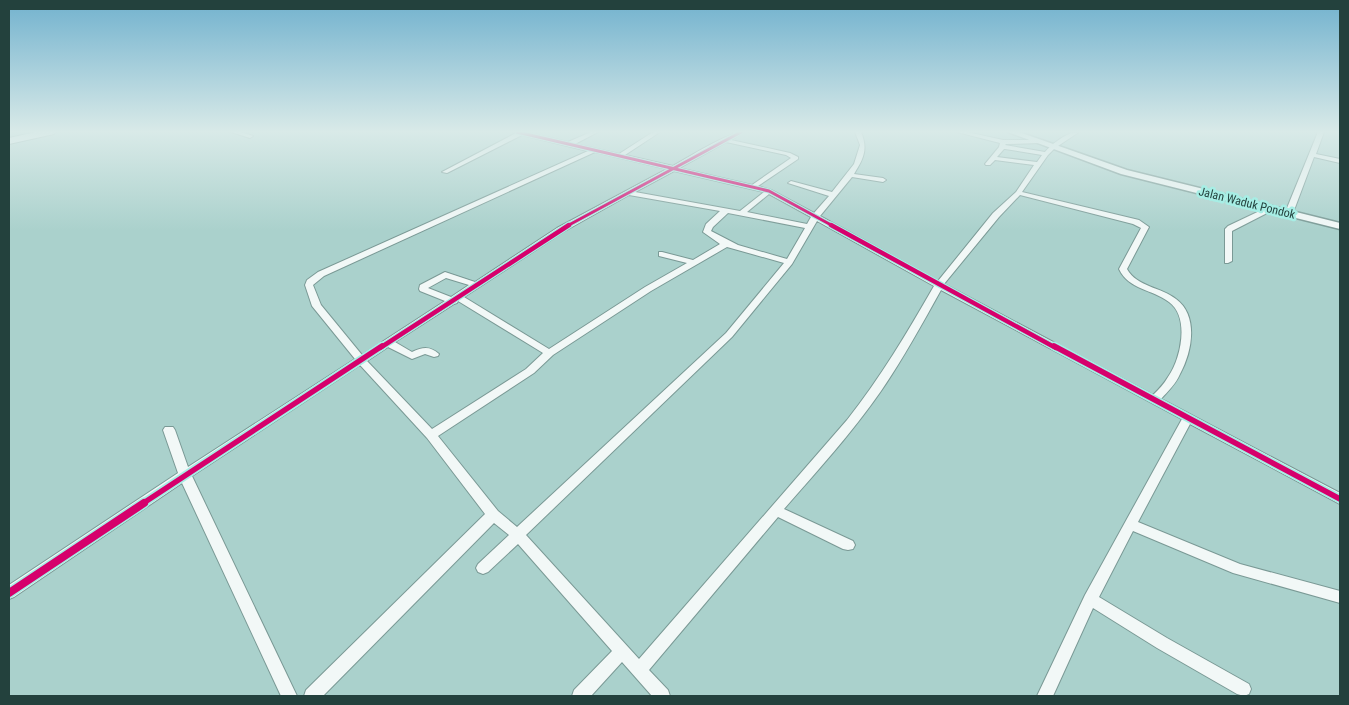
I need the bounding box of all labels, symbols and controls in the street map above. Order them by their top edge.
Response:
street label: Jalan Waduk Pondok [1197,184,1297,222]

